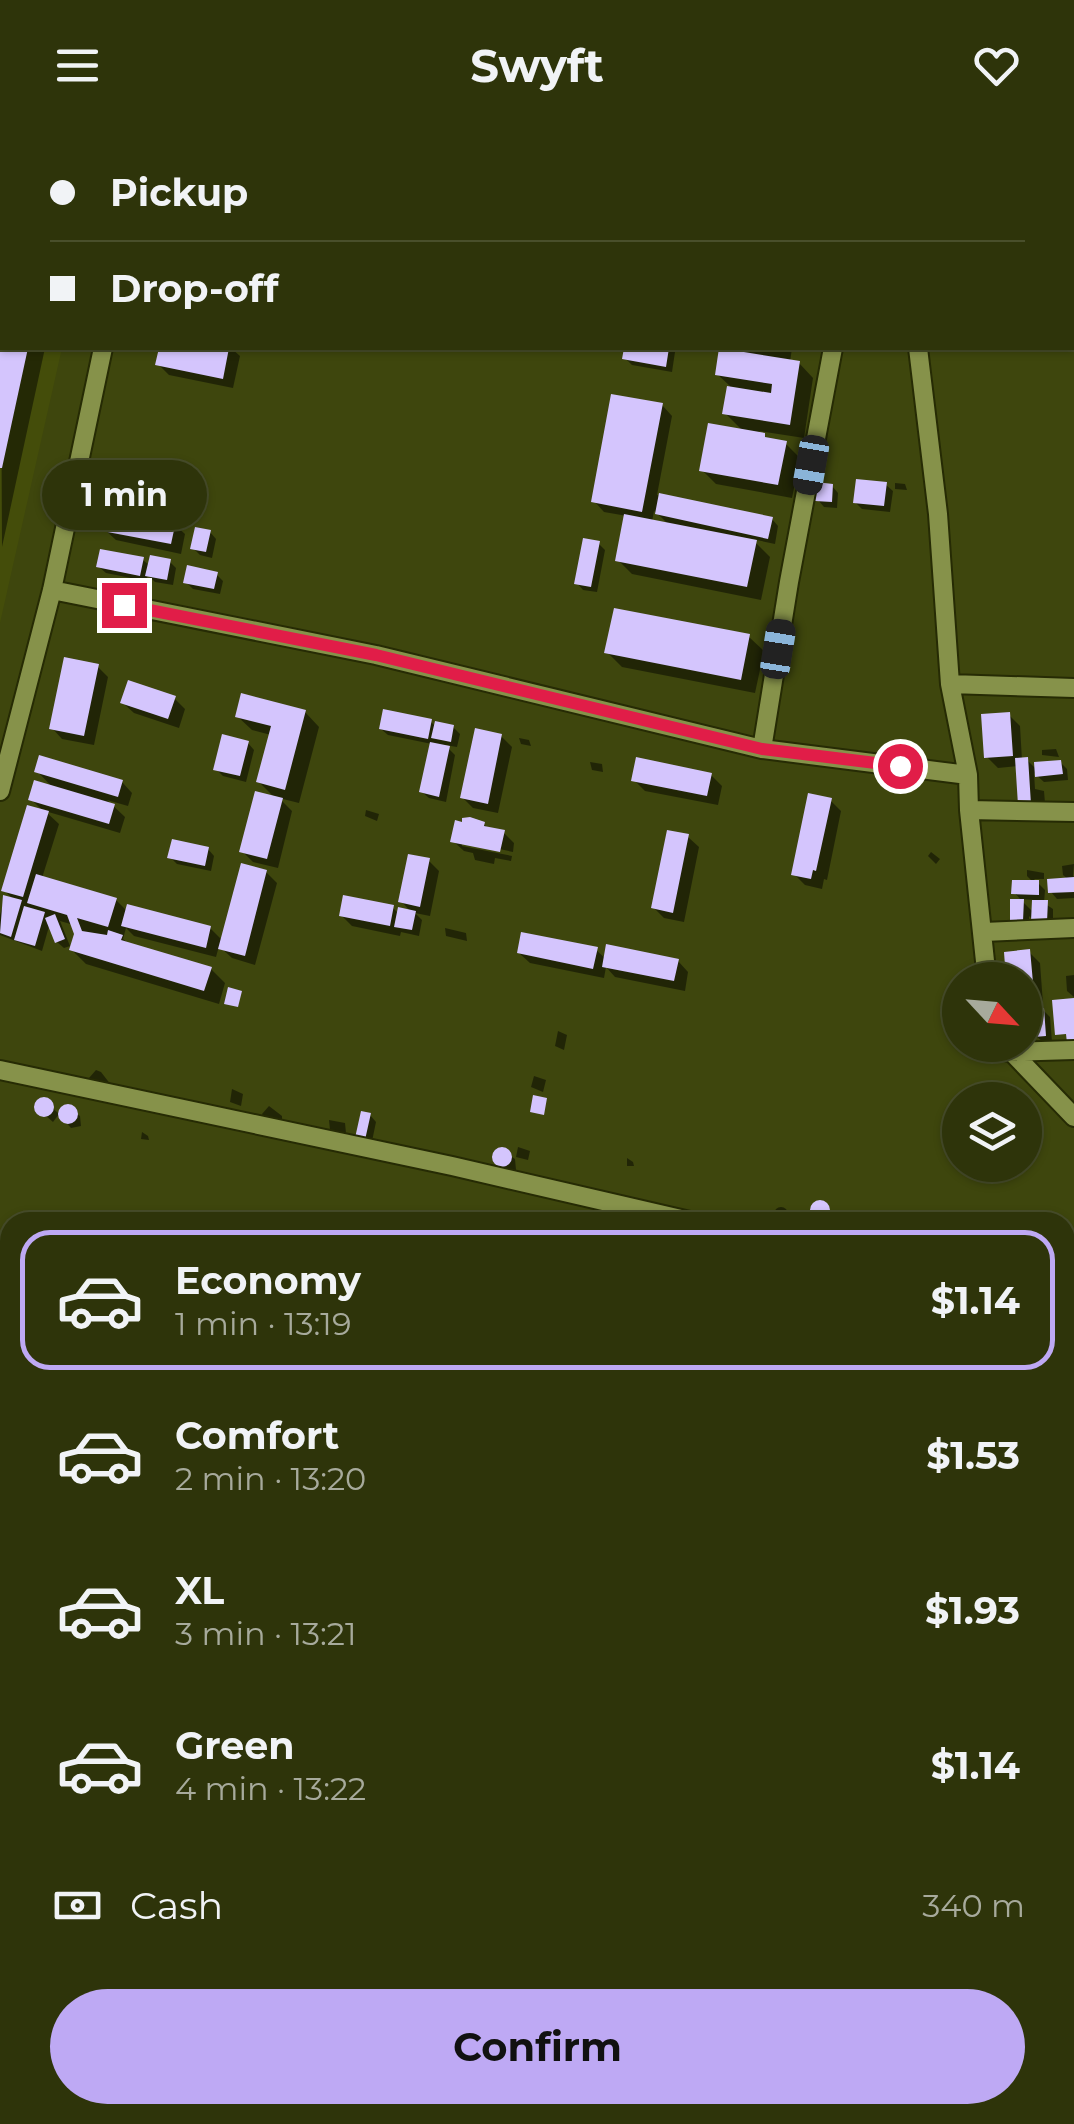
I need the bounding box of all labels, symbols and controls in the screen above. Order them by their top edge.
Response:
icon: menu [50,38,105,93]
text: Swyft [470,38,604,93]
icon: heart [969,38,1024,93]
text: Pickup [110,169,248,216]
text: Drop-off [110,265,279,312]
car [791,433,831,497]
callout: 1 min [42,460,206,530]
text: 1 min [81,475,168,514]
route end [102,583,147,628]
car [758,617,798,681]
route start [878,744,923,789]
north arrow [942,962,1042,1062]
map controls [942,962,1042,1182]
button: layers [942,1082,1042,1182]
icon: car [55,1255,145,1345]
text: Economy [175,1257,361,1304]
text: $1.14 [931,1277,1020,1324]
text: 1 min · 13:19 [175,1304,351,1343]
icon: car [55,1410,145,1500]
text: Comfort [175,1412,339,1459]
text: $1.53 [926,1432,1020,1479]
text: 2 min · 13:20 [175,1459,366,1498]
icon: car [55,1565,145,1655]
text: XL [175,1567,224,1614]
text: $1.93 [925,1587,1020,1634]
text: 3 min · 13:21 [175,1614,357,1653]
icon: car [55,1720,145,1810]
text: Green [175,1722,295,1769]
text: $1.14 [931,1742,1020,1789]
text: 4 min · 13:22 [175,1769,366,1808]
icon: cash [50,1878,105,1933]
text: Cash [130,1882,223,1929]
text: 340 m [922,1886,1025,1925]
button: Confirm [50,1989,1025,2104]

